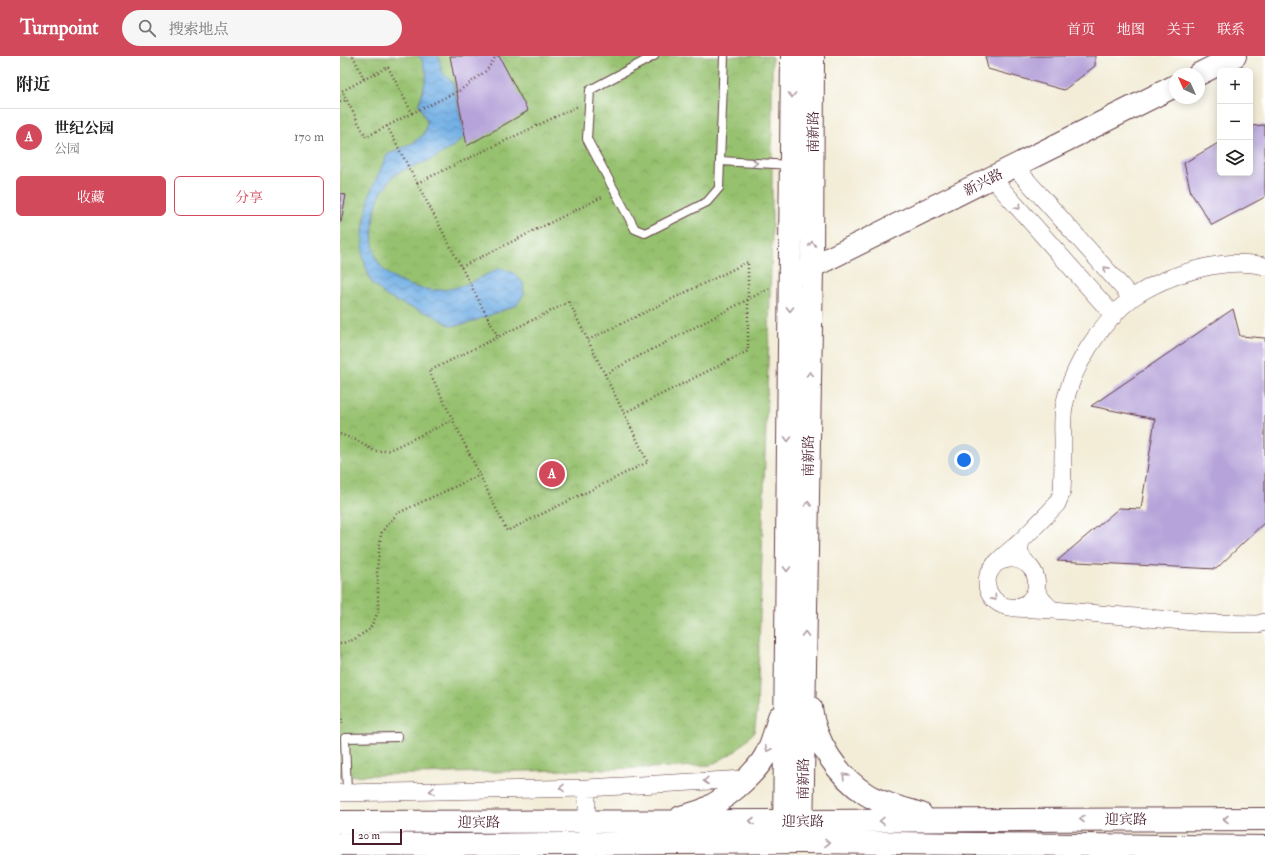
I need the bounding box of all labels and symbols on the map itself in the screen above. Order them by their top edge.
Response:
north arrow [1169,68,1205,104]
one-way arrow [788,92,796,98]
street label: 南新路 [805,111,822,153]
one-way arrow [752,158,759,167]
street label: 新兴路 [961,165,1006,200]
one-way arrow [1013,202,1021,210]
one-way arrow [808,241,816,247]
one-way arrow [1104,267,1111,274]
one-way arrow [786,306,794,312]
one-way arrow [806,371,814,377]
street label: 南新路 [800,435,817,477]
one-way arrow [784,436,793,442]
your location [954,450,974,470]
pin: A [539,459,565,489]
one-way arrow [803,501,812,507]
one-way arrow [783,566,791,572]
one-way arrow [989,594,996,601]
one-way arrow [801,631,809,637]
one-way arrow [765,745,773,753]
street label: 南新路 [795,758,812,800]
one-way arrow [843,773,850,781]
one-way arrow [703,777,709,786]
one-way arrow [559,784,565,792]
one-way arrow [429,787,435,795]
street label: 迎宾路 [1105,811,1147,828]
street label: 迎宾路 [782,813,824,830]
street label: 迎宾路 [458,814,500,831]
one-way arrow [1079,815,1085,823]
one-way arrow [1223,815,1229,823]
one-way arrow [749,817,755,825]
one-way arrow [879,817,885,825]
scale bar [352,827,402,846]
one-way arrow [824,838,830,847]

